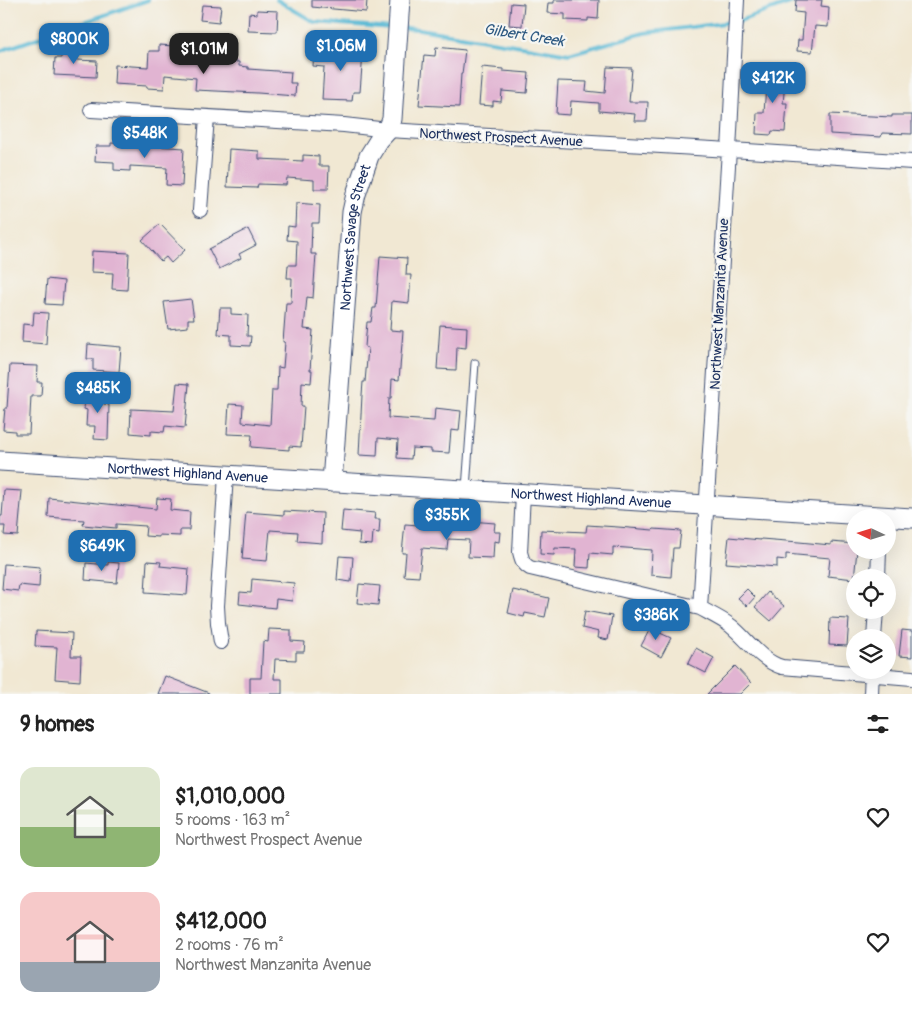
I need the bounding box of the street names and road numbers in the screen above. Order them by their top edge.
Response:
street label: Northwest Prospect Avenue [419,125,583,150]
street label: Northwest Savage Street [337,162,375,311]
street label: Northwest Manzanita Avenue [707,218,732,390]
street label: Northwest Highland Avenue [107,460,269,487]
street label: Northwest Highland Avenue [510,485,672,512]

